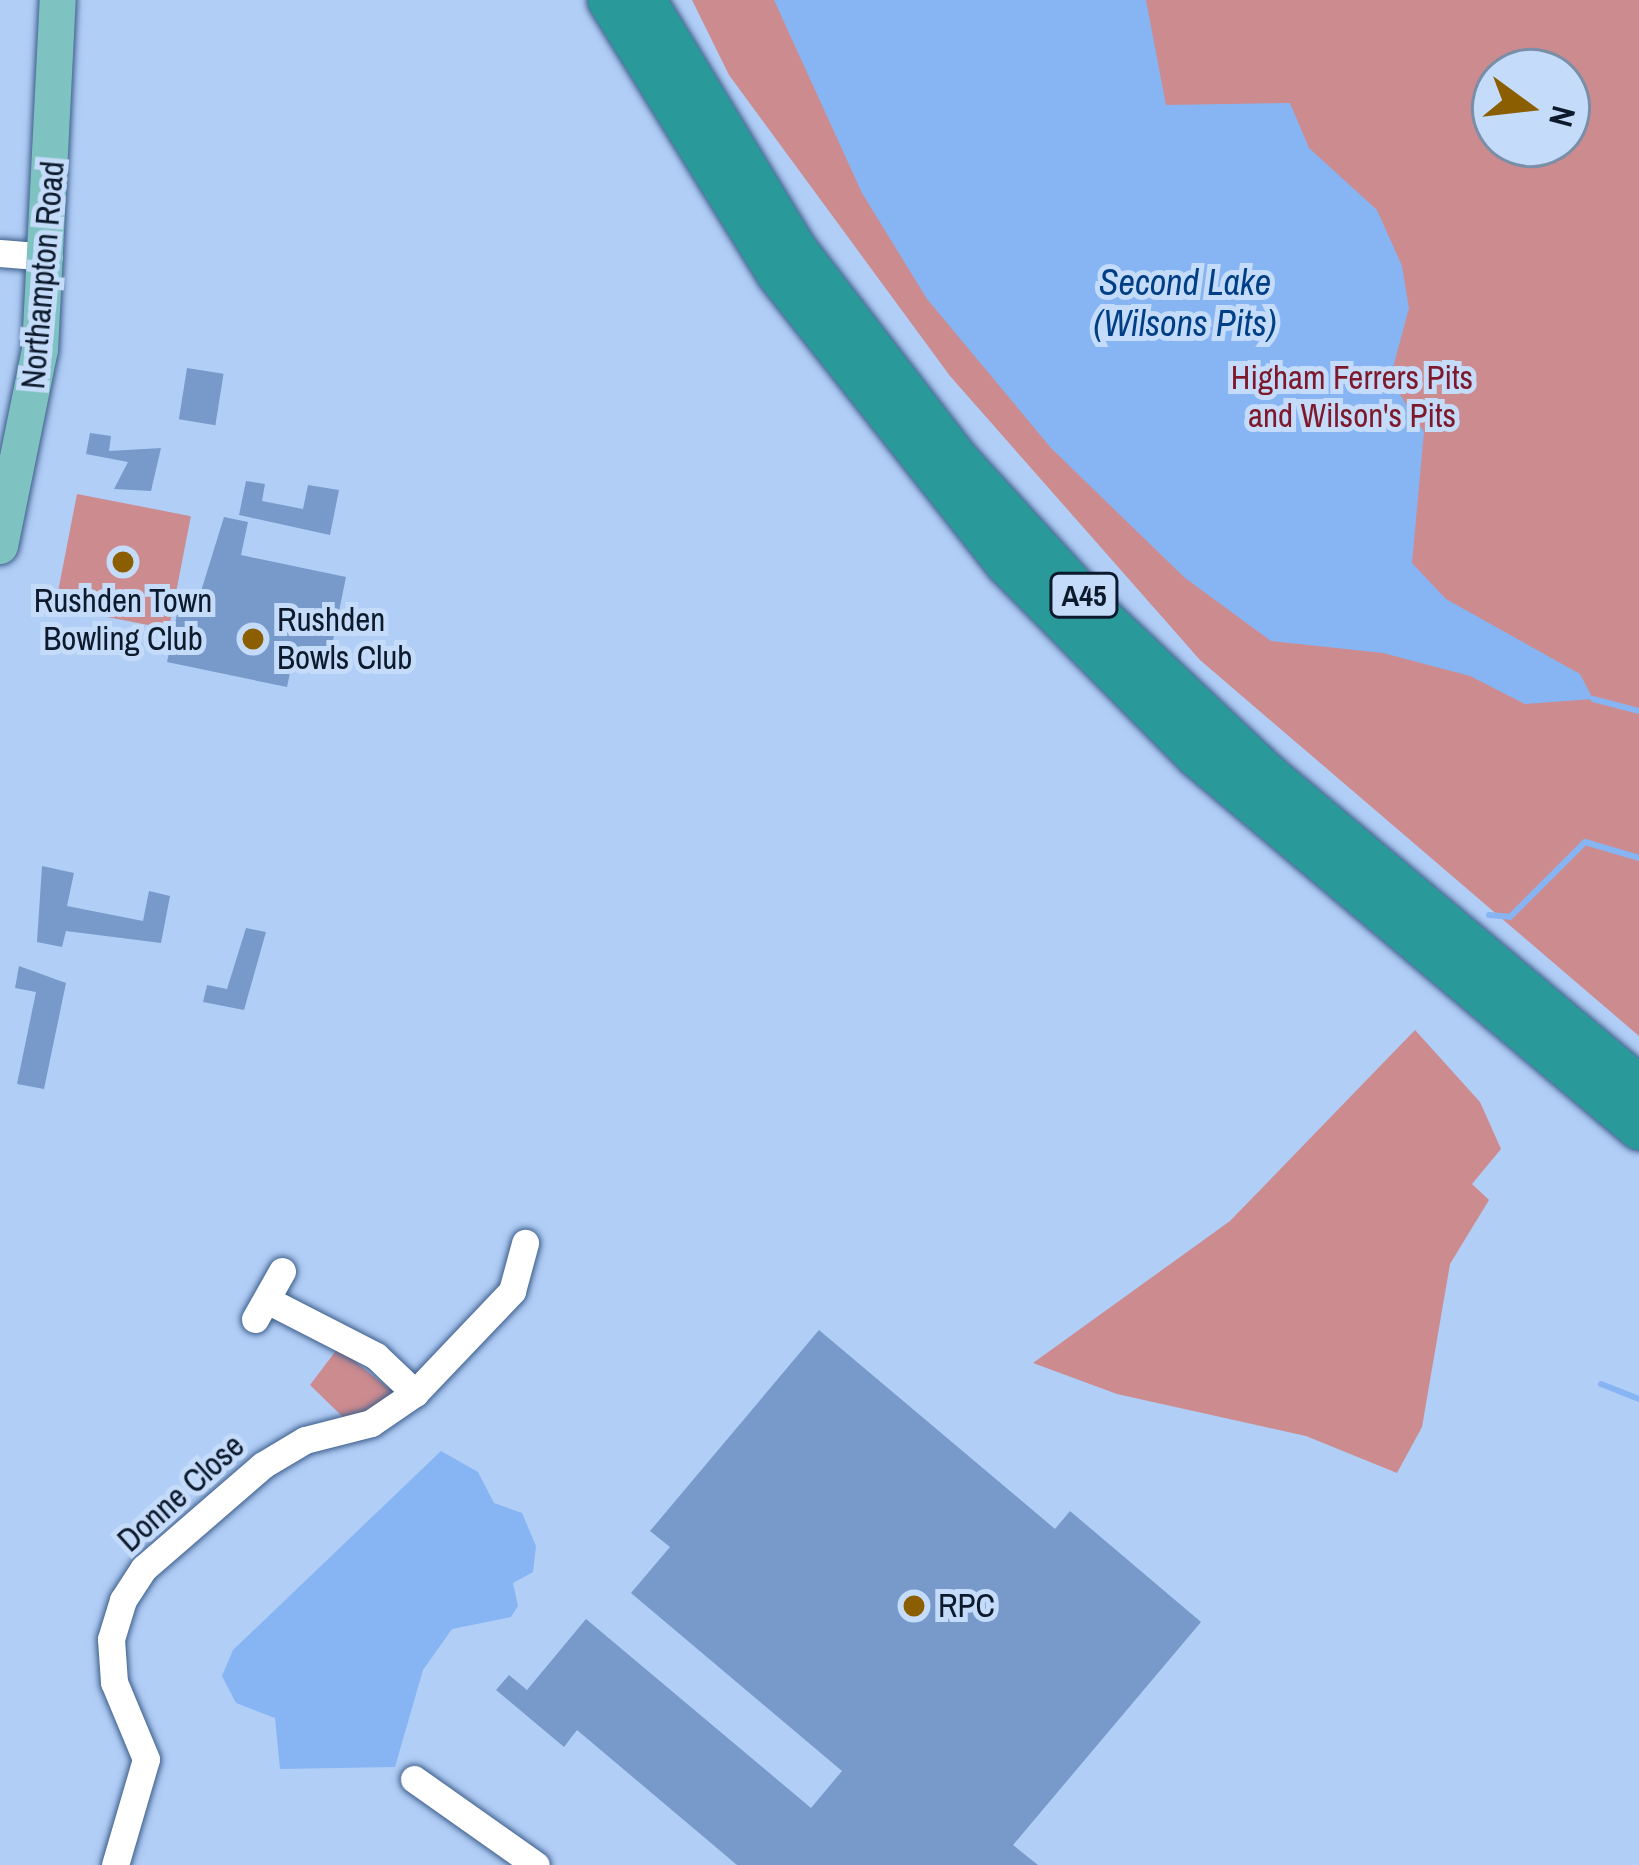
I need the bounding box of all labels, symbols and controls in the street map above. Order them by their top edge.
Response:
north arrow [1471,48,1591,168]
text: N [1539,101,1587,132]
street label: Northampton Road [13,159,73,391]
water label: Second Lake (Wilsons Pits) [1093,260,1277,345]
park label: Higham Ferrers Pits and Wilson's Pits [1231,358,1473,436]
marker: Rushden Town Bowling Club [110,549,136,575]
road number: A45 [1048,571,1120,619]
place label: Rushden Town Bowling Club [34,581,212,659]
place label: Rushden Bowls Club [277,600,412,678]
marker: Rushden Bowls Club [240,626,266,652]
street label: Donne Close [110,1426,252,1560]
place label: RPC [938,1586,995,1626]
marker: RPC [901,1593,927,1619]

